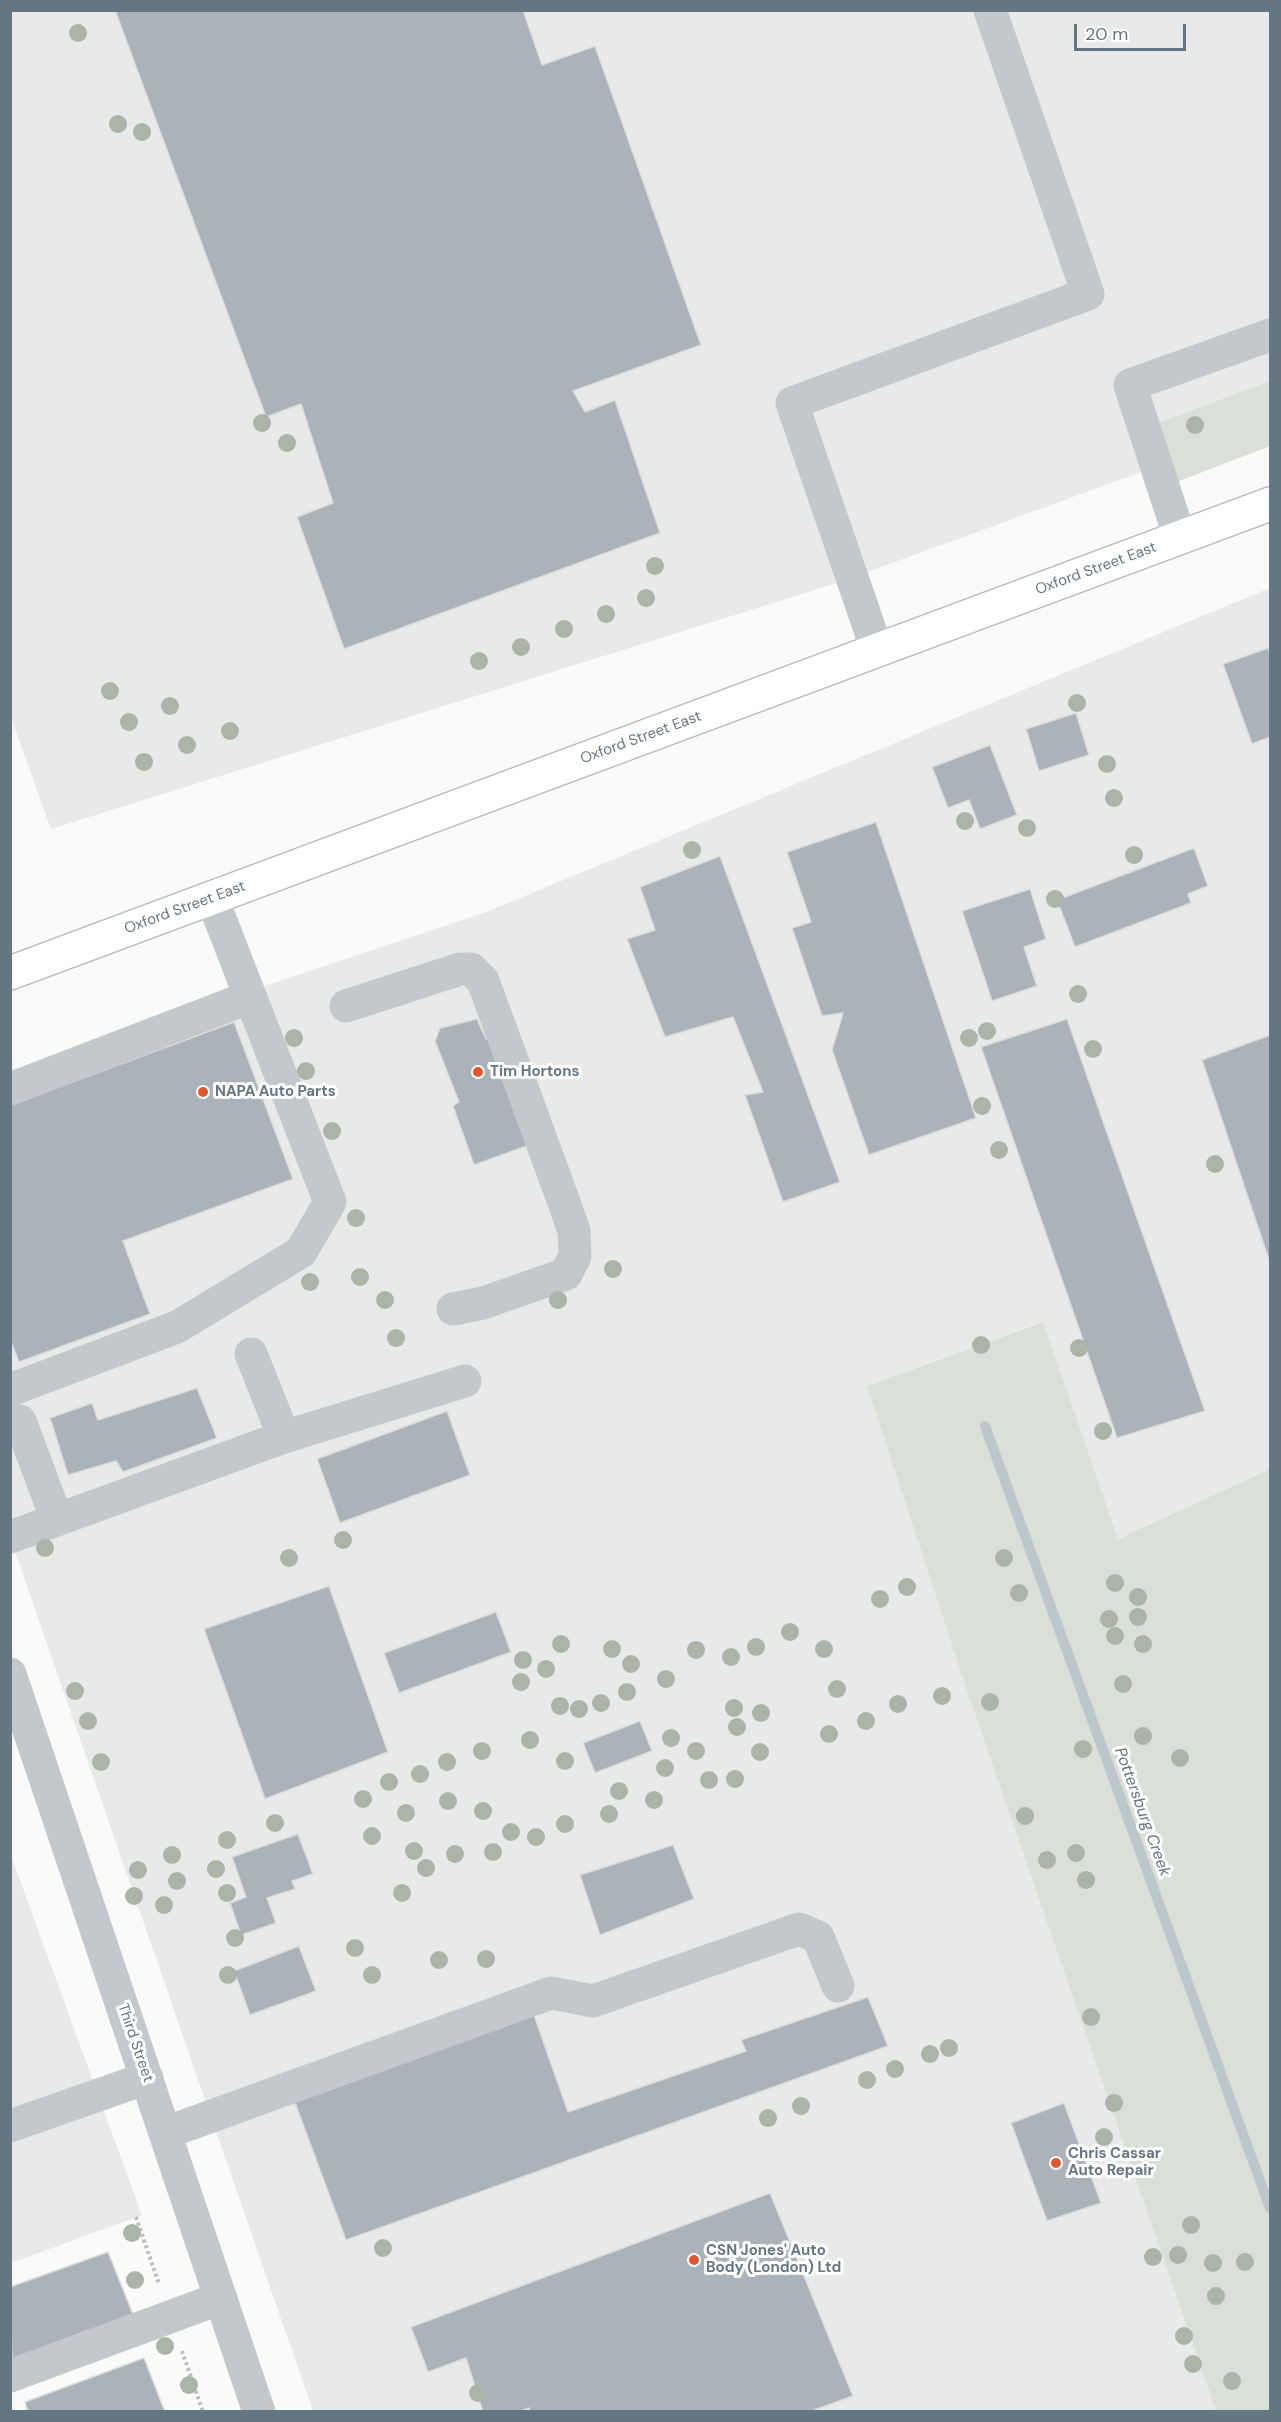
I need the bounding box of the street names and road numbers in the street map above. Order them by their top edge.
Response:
street label: Oxford Street East [1033,539,1159,599]
street label: Oxford Street East [578,708,704,768]
street label: Oxford Street East [122,878,248,938]
street label: Third Street [113,2001,157,2085]

